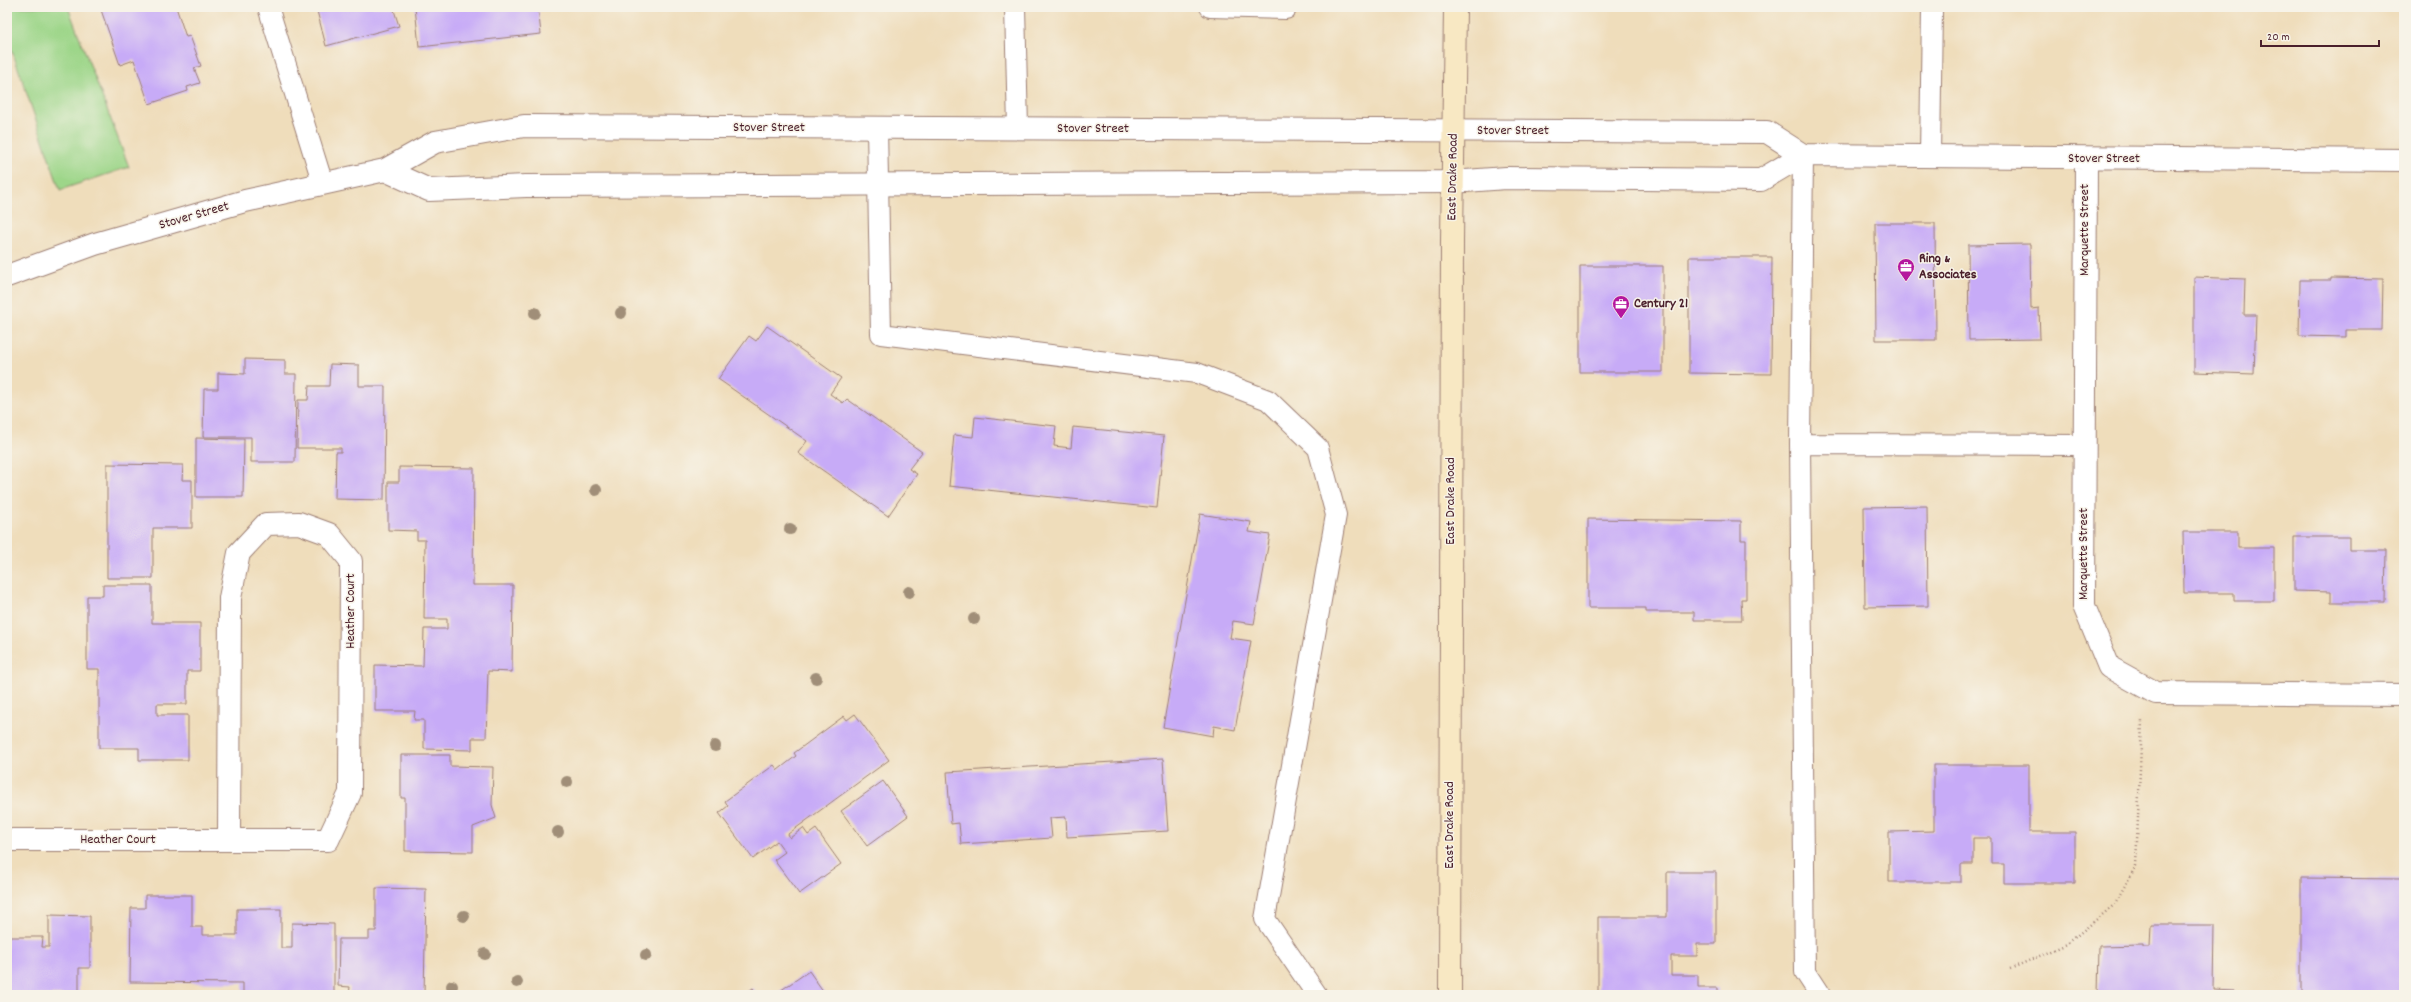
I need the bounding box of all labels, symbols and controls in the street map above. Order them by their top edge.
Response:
scale bar [2261,22,2379,48]
text: 20 m [2267,29,2290,46]
street label: Stover Street [733,118,805,138]
street label: Stover Street [1057,119,1129,139]
street label: Stover Street [1477,121,1549,141]
street label: East Drake Road [1442,133,1464,221]
street label: Stover Street [2068,149,2140,169]
street label: Marquette Street [2075,184,2095,276]
street label: Stover Street [157,196,231,236]
place label: Ring & Associates [1919,249,1977,285]
office icon: Ring & Associates [1896,257,1916,282]
office icon: Century 21 [1611,294,1631,319]
place label: Century 21 [1634,294,1688,314]
street label: East Drake Road [1441,457,1461,545]
street label: Marquette Street [2074,508,2094,600]
street label: Heather Court [341,573,361,649]
street label: East Drake Road [1440,781,1460,869]
street label: Heather Court [80,830,156,850]

